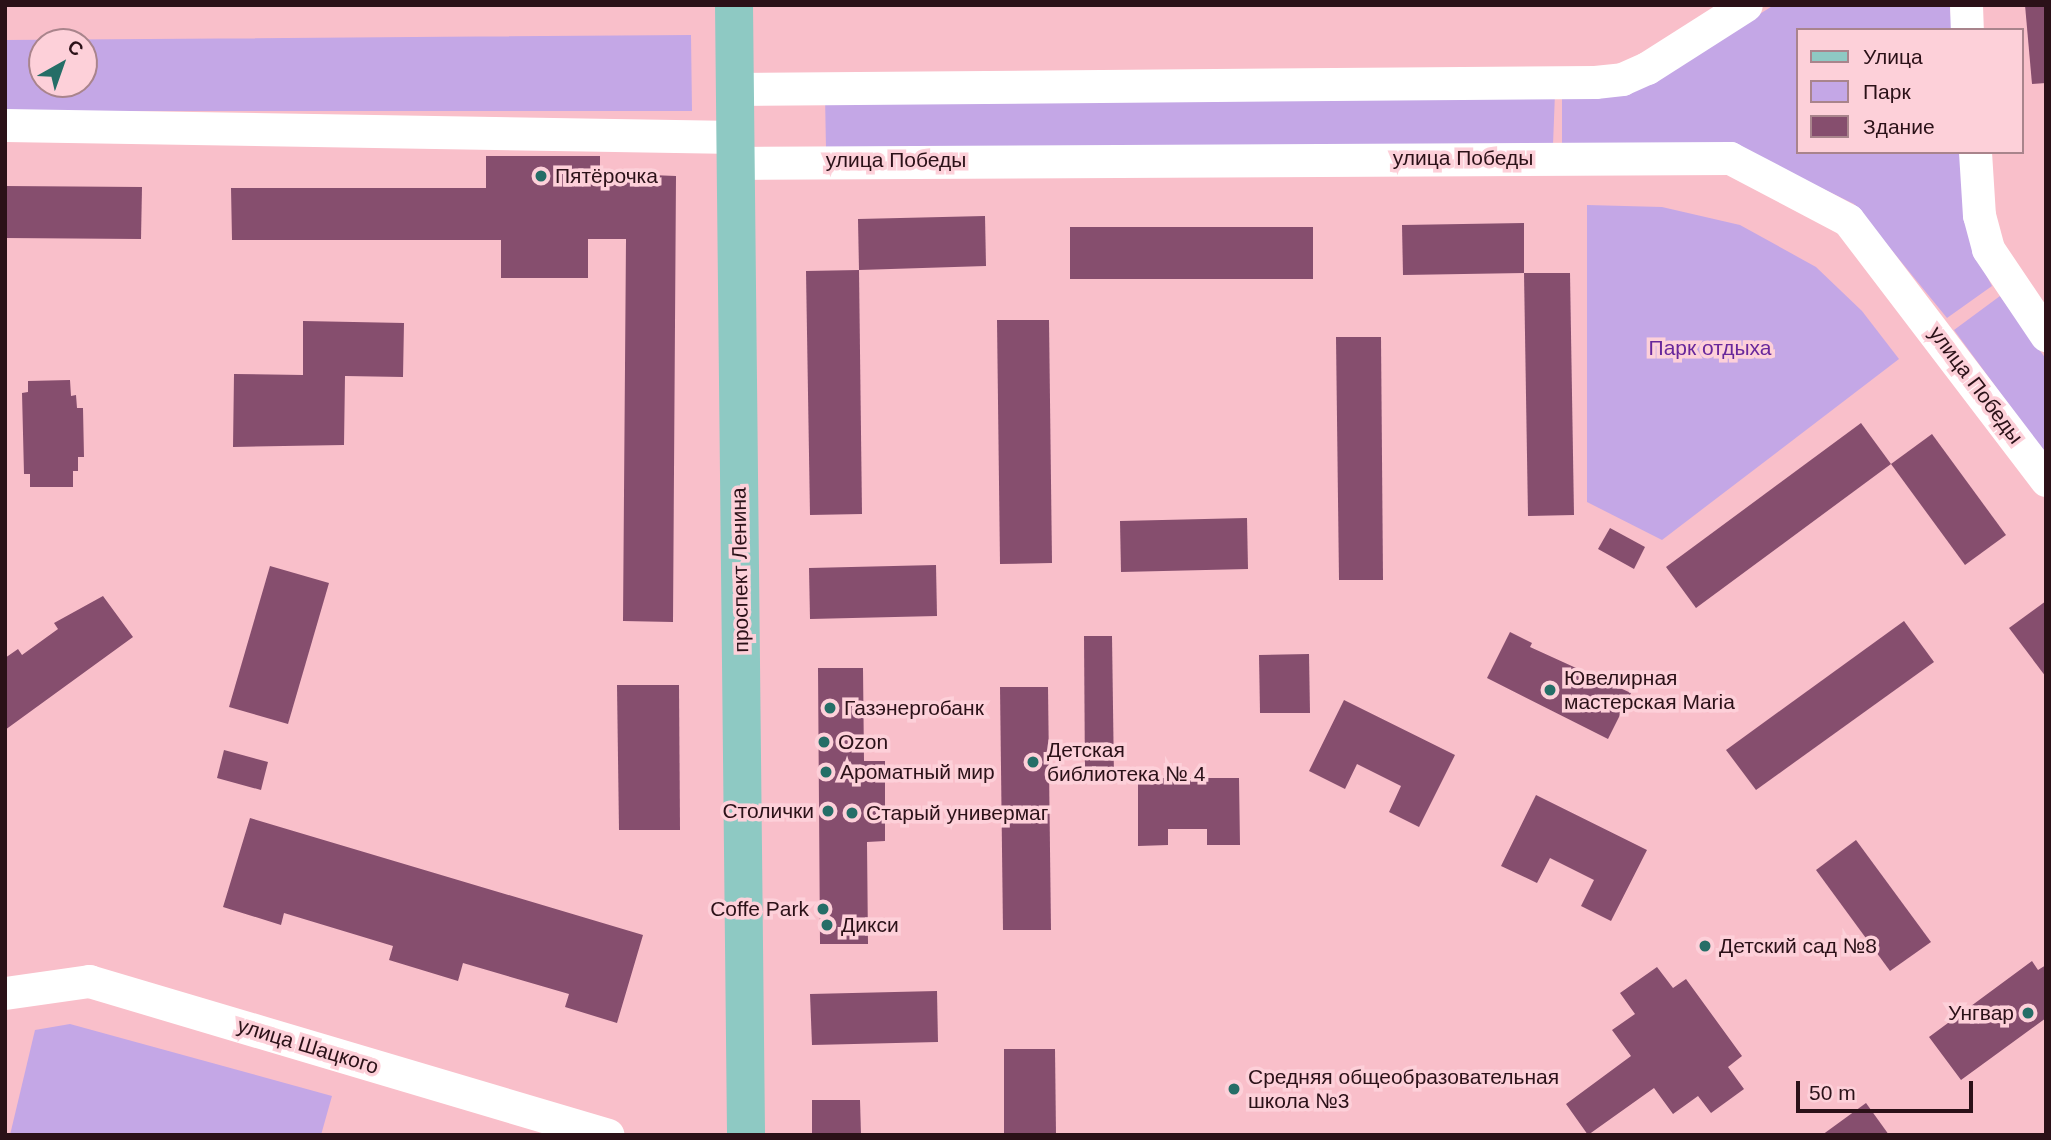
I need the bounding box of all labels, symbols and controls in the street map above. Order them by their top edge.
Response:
north arrow [28,28,98,98]
legend [1796,28,2023,154]
text: С [64,36,88,61]
text: Улица [1863,45,1923,68]
text: Парк [1863,80,1911,103]
text: Здание [1863,115,1935,138]
street label: улица Победы [1393,145,1533,171]
street label: улица Победы [826,147,966,173]
place label: Пятёрочка [555,163,658,189]
marker: Пятёрочка [533,168,549,184]
street label: улица Победы [1924,321,2028,449]
park label: Парк отдыха [1649,335,1771,361]
street label: проспект Ленина [726,487,754,653]
place label: Ювелирная мастерская Maria [1564,665,1735,715]
marker: Ювелирная мастерская Maria [1542,682,1558,698]
place label: Газэнергобанк [844,695,984,721]
marker: Газэнергобанк [822,700,838,716]
place label: Ozon [838,729,888,755]
marker: Ozon [816,734,832,750]
place label: Детская библиотека № 4 [1047,737,1205,787]
marker: Детская библиотека № 4 [1025,754,1041,770]
place label: Ароматный мир [840,759,995,785]
marker: Ароматный мир [818,764,834,780]
place label: Столички [722,798,814,824]
place label: Старый универмаг [866,800,1048,826]
marker: Столички [820,803,836,819]
marker: Старый универмаг [844,805,860,821]
place label: Coffe Park [710,896,809,922]
marker: Coffe Park [815,901,831,917]
place label: Дикси [841,912,899,938]
marker: Дикси [819,917,835,933]
place label: Детский сад №8 [1719,933,1877,959]
marker: Детский сад №8 [1697,938,1713,954]
place label: Унгвар [1948,1000,2014,1026]
marker: Унгвар [2020,1005,2036,1021]
street label: улица Шацкого [234,1013,382,1079]
place label: Средняя общеобразовательная школа №3 [1248,1064,1559,1114]
scale bar [1799,1066,1976,1110]
marker: Средняя общеобразовательная школа №3 [1226,1081,1242,1097]
text: 50 m [1809,1081,1856,1104]

